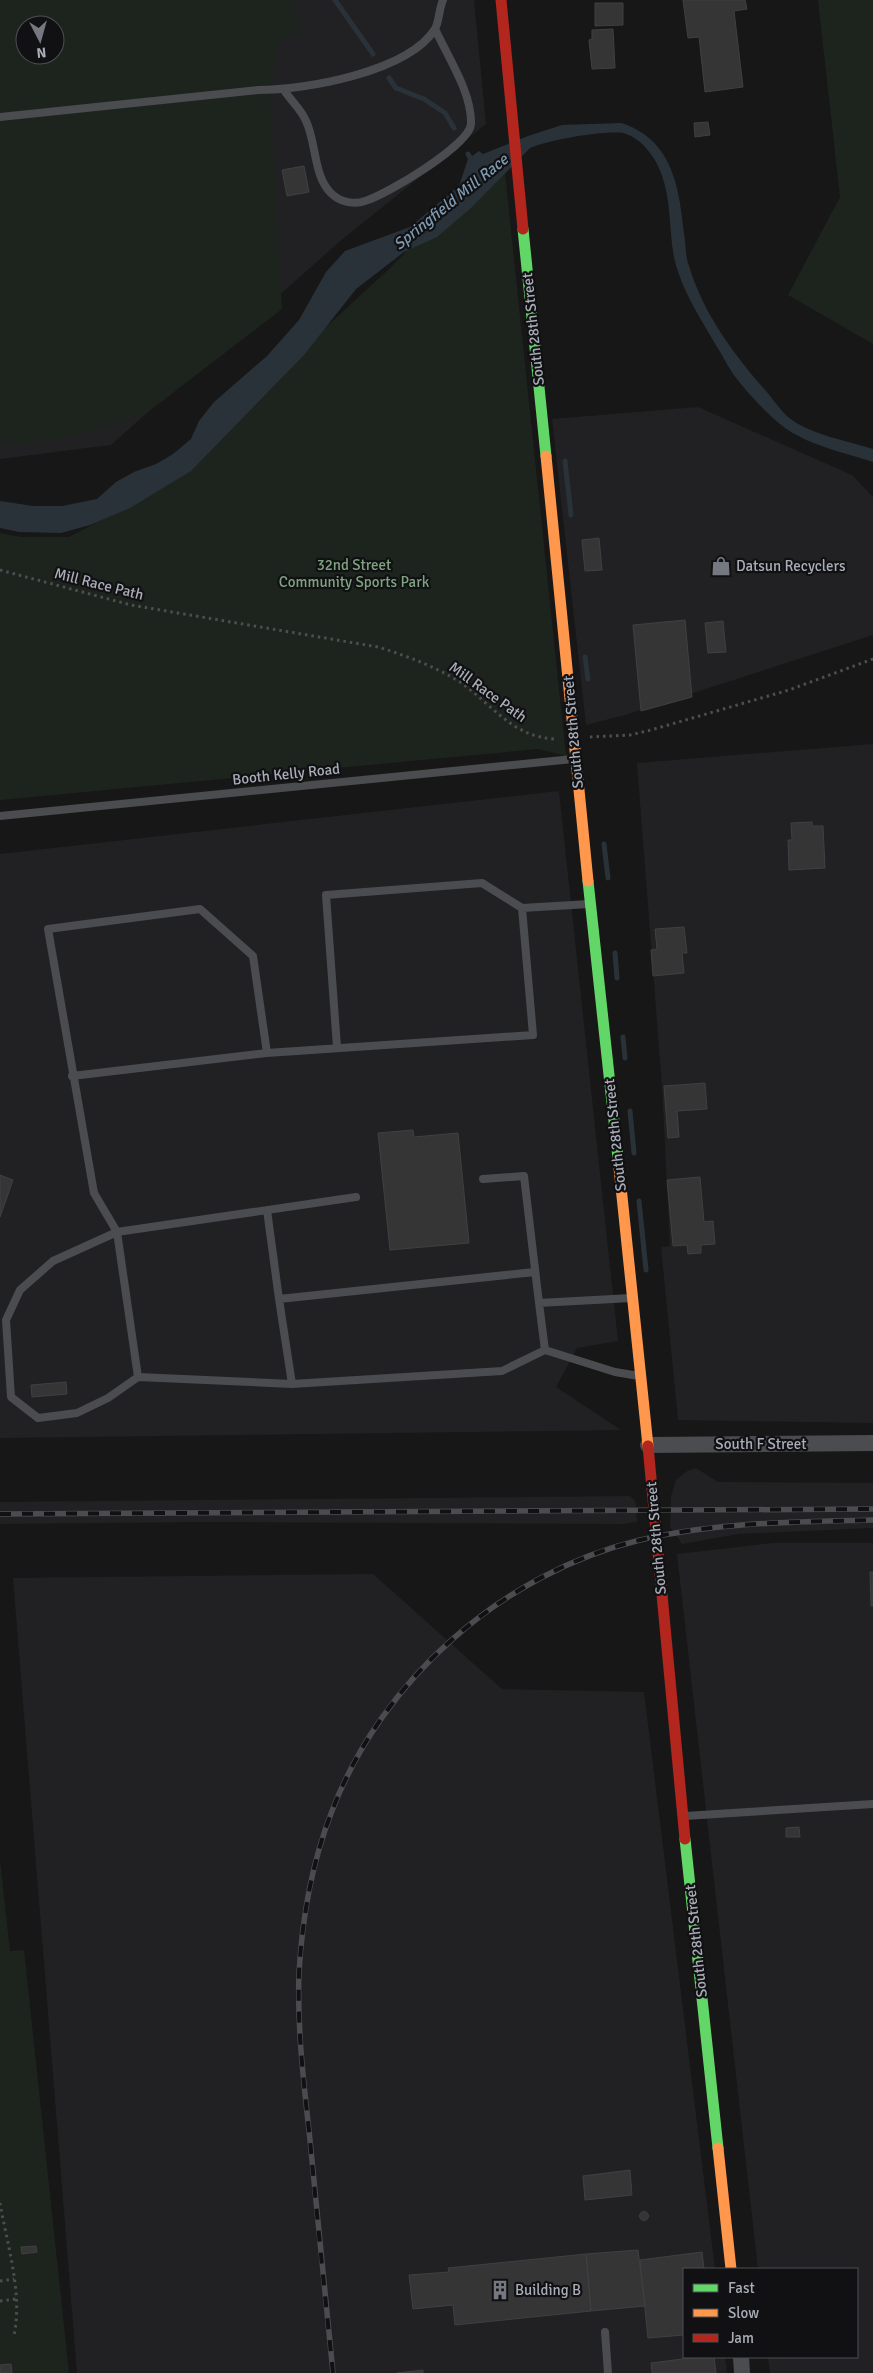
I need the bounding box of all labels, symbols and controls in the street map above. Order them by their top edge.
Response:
north arrow [15,15,65,65]
text: N [36,43,47,61]
water label: Springfield Mill Race [390,149,513,254]
street label: South 28th Street [518,272,548,386]
shop icon: Datsun Recyclers [710,555,732,577]
park label: 32nd Street Community Sports Park [279,556,430,591]
place label: Datsun Recyclers [736,557,846,575]
street label: Mill Race Path [52,564,146,604]
street label: Mill Race Path [446,658,530,726]
street label: South 28th Street [559,675,587,789]
street label: Booth Kelly Road [231,759,341,789]
street label: South 28th Street [600,1078,630,1192]
street label: South F Street [715,1435,807,1453]
street label: South 28th Street [642,1481,670,1595]
street label: South 28th Street [681,1884,711,1998]
legend [683,2268,858,2358]
building icon: Building B [489,2279,511,2301]
text: Fast [728,2279,755,2297]
place label: Building B [515,2281,581,2299]
text: Slow [728,2304,759,2322]
text: Jam [728,2329,754,2347]

